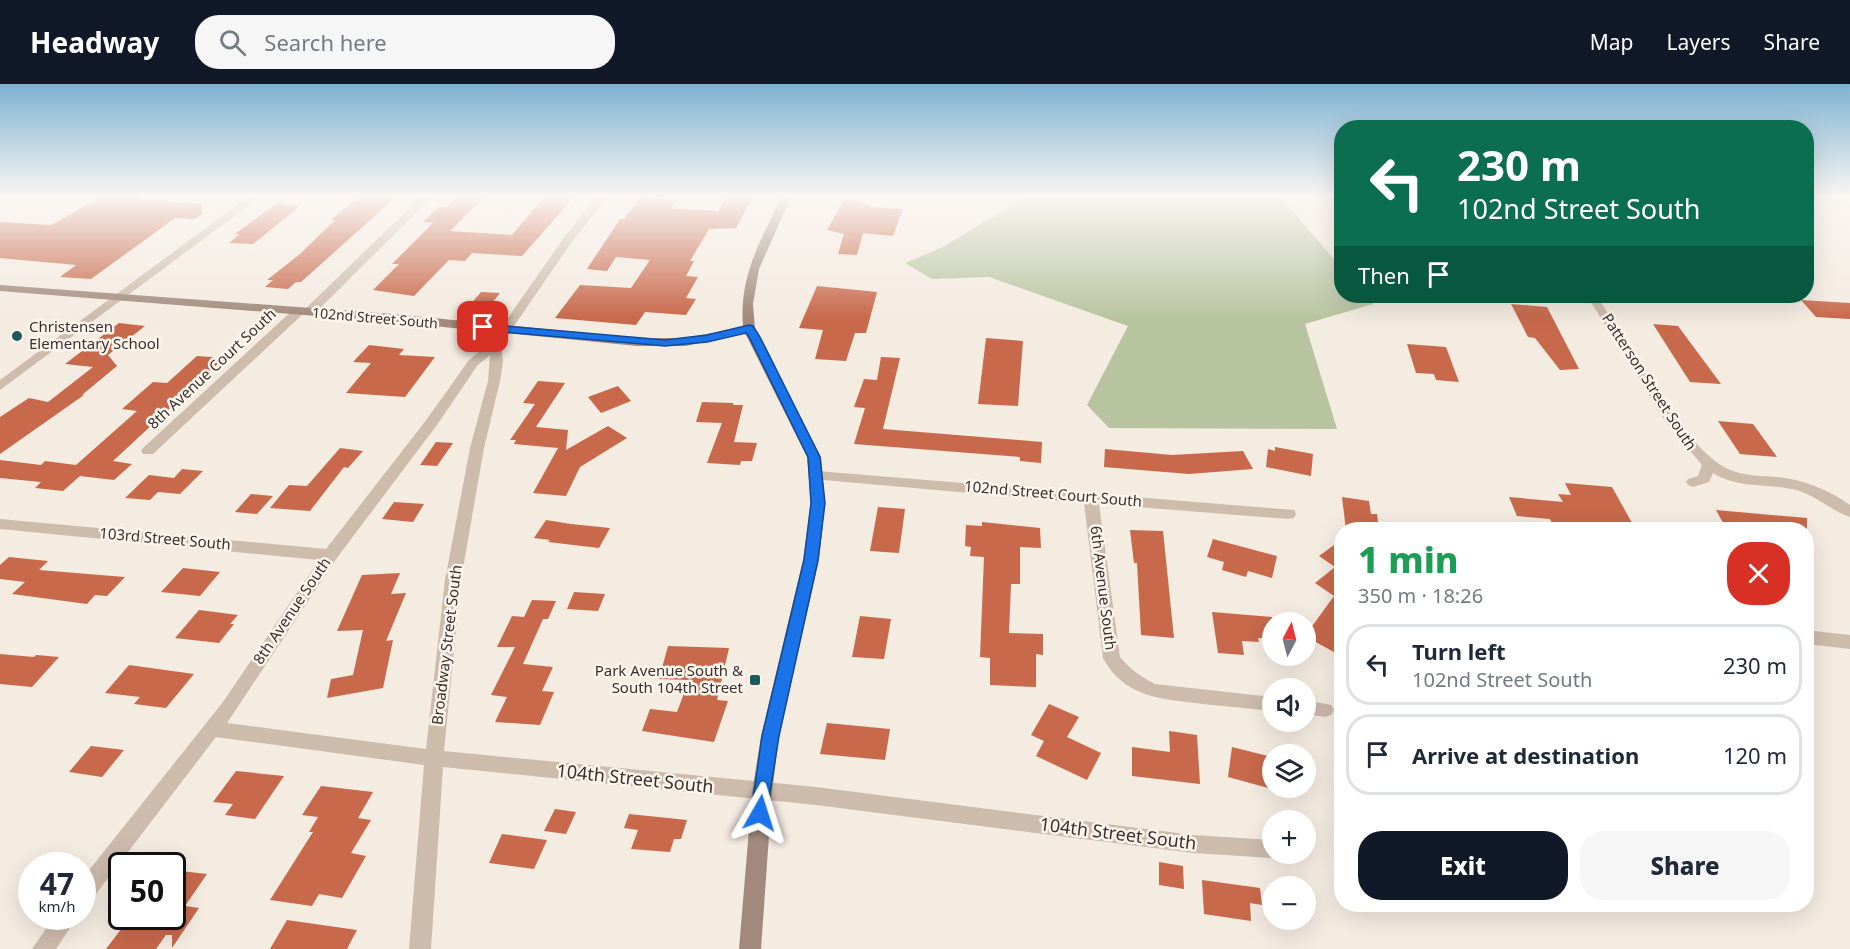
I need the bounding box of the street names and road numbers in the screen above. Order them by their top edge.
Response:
street label: 102nd Street South [311,303,439,332]
street label: 8th Avenue Court South [143,304,280,433]
street label: Patterson Street South [1598,309,1702,454]
street label: 102nd Street Court South [963,475,1143,511]
street label: 103rd Street South [99,522,232,554]
street label: 6th Avenue South [1086,525,1122,651]
street label: 8th Avenue South [248,553,334,668]
street label: Broadway Street South [426,564,466,726]
street label: 104th Street South [555,758,715,798]
street label: 104th Street South [1038,811,1198,855]

